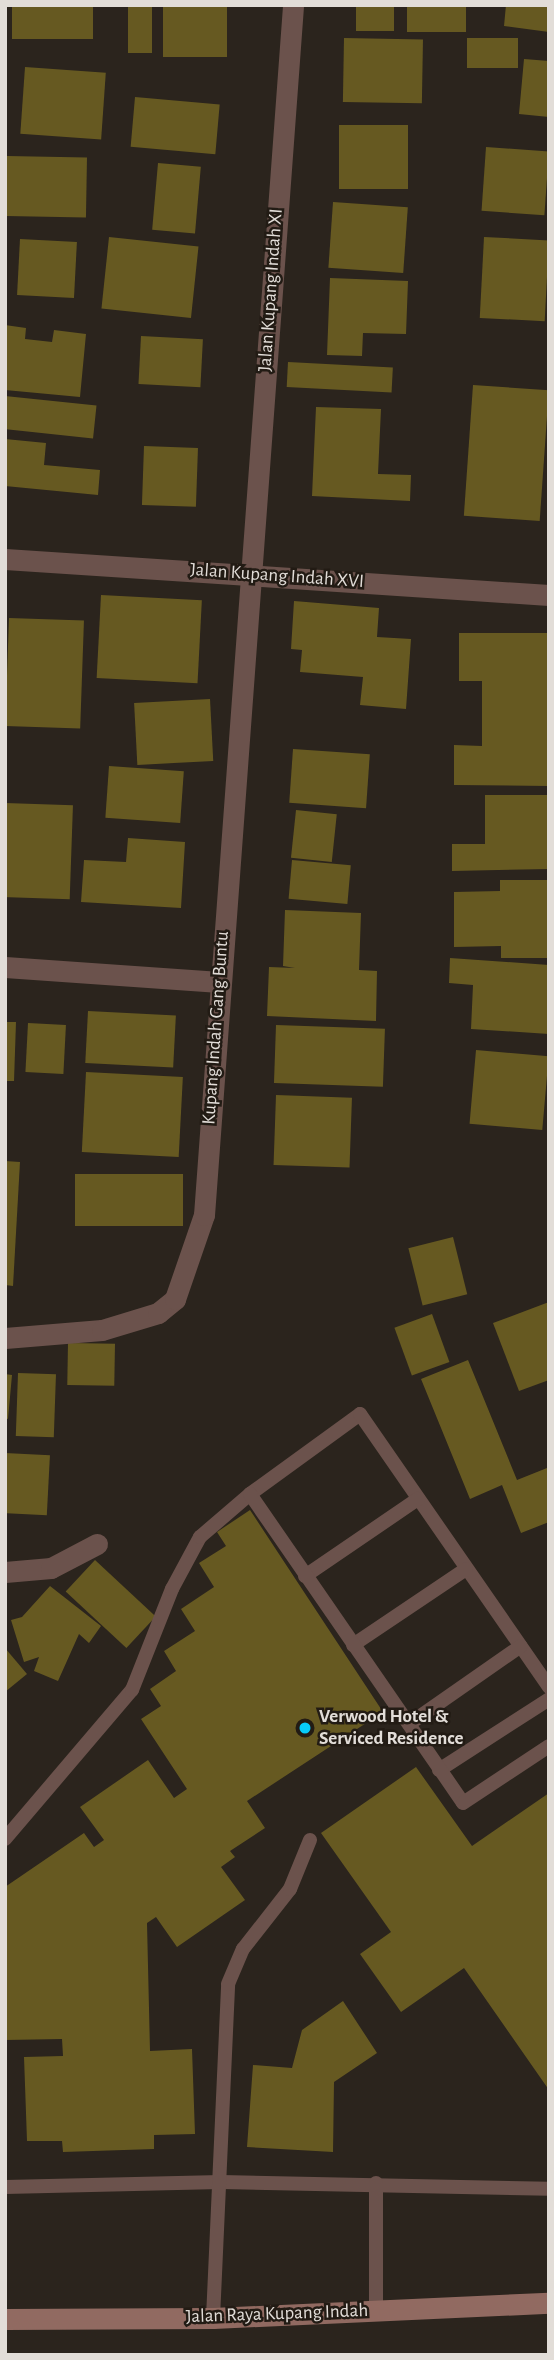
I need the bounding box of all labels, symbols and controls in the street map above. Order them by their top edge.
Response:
street label: Jalan Kupang Indah XI [254,208,288,372]
street label: Jalan Kupang Indah XVI [189,559,365,593]
street label: Kupang Indah Gang Buntu [198,931,234,1125]
place label: Verwood Hotel & Serviced Residence [319,1706,464,1750]
marker: Verwood Hotel & Serviced Residence [297,1720,313,1736]
street label: Jalan Raya Kupang Indah [185,2299,369,2329]

